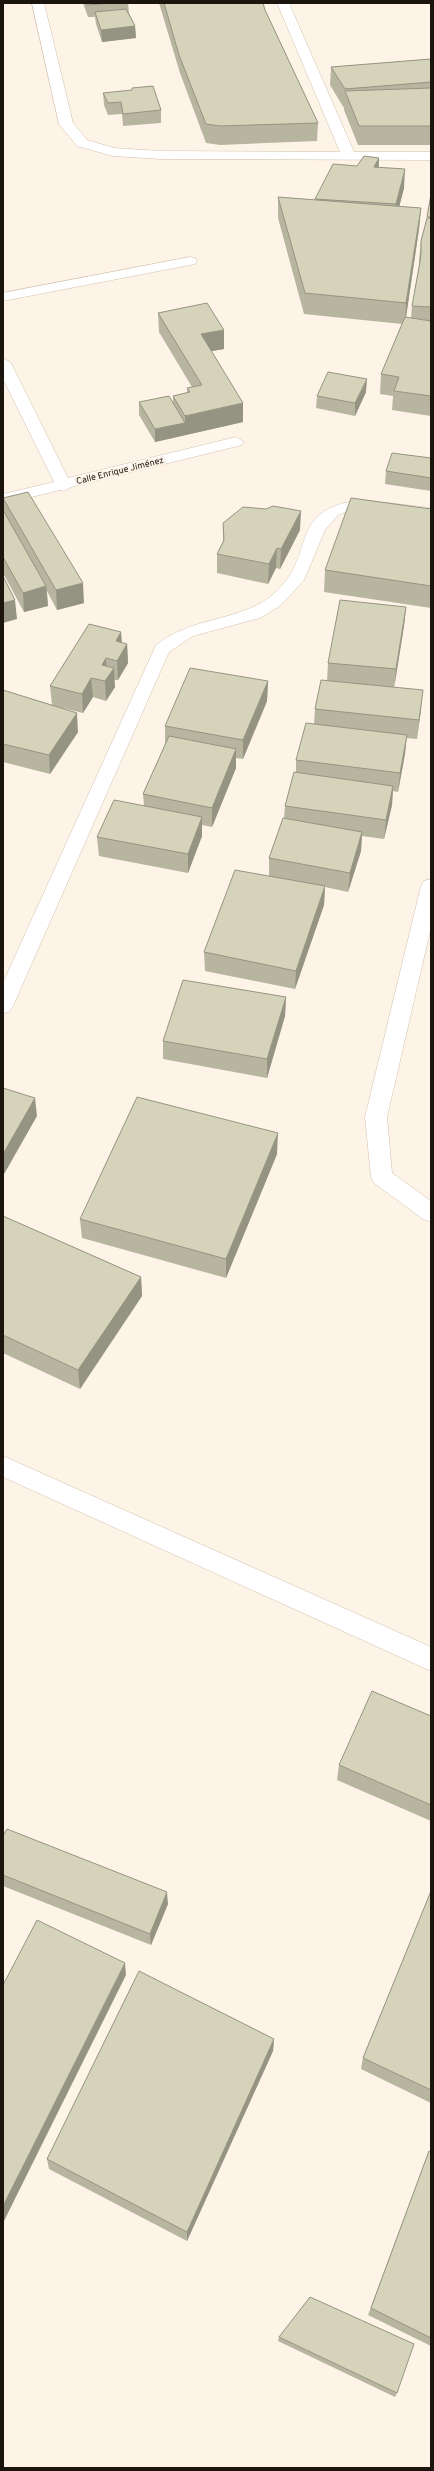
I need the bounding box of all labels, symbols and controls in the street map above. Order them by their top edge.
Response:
street label: Calle Enrique Jiménez [75,455,165,487]

